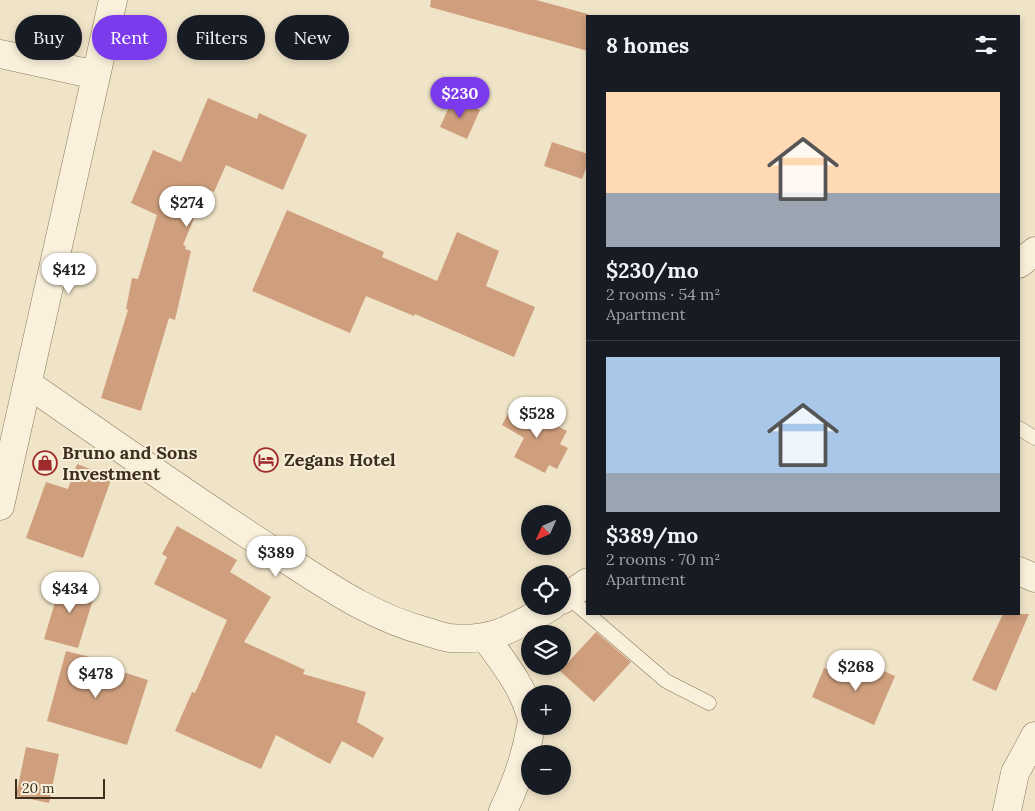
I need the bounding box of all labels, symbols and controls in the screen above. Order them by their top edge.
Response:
chip: Buy [15,15,82,60]
chip: Rent [92,15,167,60]
chip: Filters [177,15,265,60]
chip: New [275,15,349,60]
icon: filters [972,31,1000,59]
text: 8 homes [606,32,689,59]
pin: $230 [430,76,490,119]
text: $230 [441,83,479,103]
icon: home [758,124,848,214]
pin: $274 [157,186,217,228]
text: $274 [170,192,204,212]
pin: $412 [39,252,99,295]
text: $230/mo [606,257,699,284]
text: $412 [52,259,86,279]
text: 2 rooms · 54 m² [606,284,721,304]
text: Apartment [606,304,686,324]
icon: home [758,390,848,480]
pin: $528 [507,396,567,439]
text: $528 [519,403,555,423]
place label: Bruno and Sons Investment [62,441,198,485]
hotel icon: Zegans Hotel [253,447,279,473]
place label: Zegans Hotel [284,448,396,471]
shop icon: Bruno and Sons Investment [32,450,58,476]
north arrow [521,505,571,555]
map controls [521,505,571,795]
text: $389/mo [606,522,698,549]
pin: $389 [246,536,306,578]
text: $389 [258,542,294,562]
text: 2 rooms · 70 m² [606,549,720,569]
button: locate [521,565,571,615]
text: Apartment [606,569,686,589]
pin: $434 [40,572,100,614]
text: $434 [52,578,88,598]
button: layers [521,625,571,675]
pin: $268 [826,650,886,692]
pin: $478 [66,656,126,699]
text: $268 [838,656,874,676]
text: $478 [79,663,113,683]
button: + [521,685,571,735]
button: − [521,745,571,795]
scale bar [15,776,105,799]
text: 20 m [22,779,54,797]

